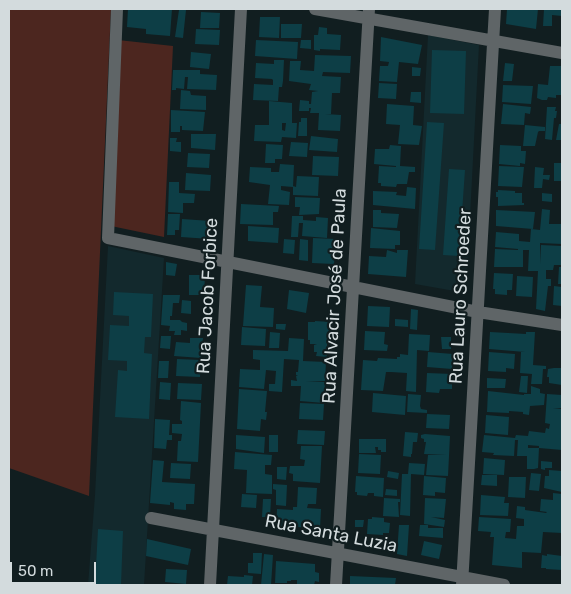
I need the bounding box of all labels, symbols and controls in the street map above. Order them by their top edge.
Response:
street label: Rua Alvacir José de Paula [319,188,351,404]
street label: Rua Lauro Schroeder [446,208,476,384]
street label: Rua Jacob Forbice [193,217,223,375]
street label: Rua Santa Luzia [263,511,399,557]
scale bar [12,552,99,584]
text: 50 m [18,562,53,580]

